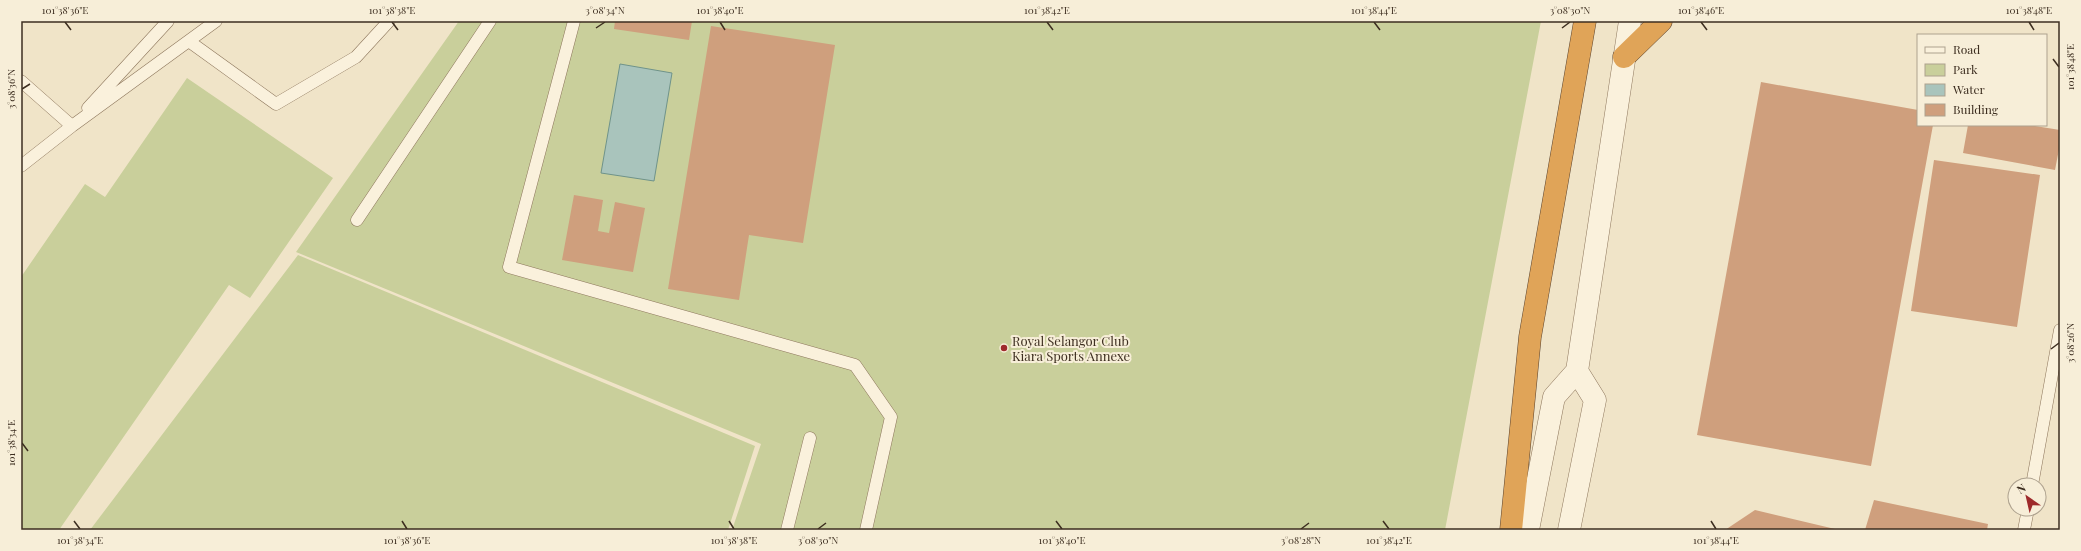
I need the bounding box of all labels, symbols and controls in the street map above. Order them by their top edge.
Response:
text: 101°38'36"E [42,3,88,17]
text: 101°38'38"E [369,3,415,17]
text: 3°08'34"N [585,3,625,17]
text: 101°38'40"E [696,3,744,17]
text: 101°38'42"E [1024,3,1070,17]
text: 101°38'44"E [1351,3,1397,17]
text: 3°08'30"N [1550,3,1590,17]
text: 101°38'46"E [1678,3,1724,17]
text: 101°38'48"E [2006,3,2052,17]
legend [1917,34,2047,126]
text: Road [1953,41,1980,57]
text: 101°38'48"E [2063,44,2077,90]
text: Park [1953,61,1978,77]
text: 3°08'36"N [4,69,18,109]
text: Water [1952,81,1986,97]
text: Building [1953,101,1999,117]
text: 3°08'26"N [2063,323,2077,363]
place label: Royal Selangor Club Kiara Sports Annexe [1012,332,1130,364]
marker: Royal Selangor Club Kiara Sports Annexe [999,343,1009,353]
text: 101°38'34"E [4,420,18,466]
north arrow [2007,477,2047,517]
text: N [2014,480,2029,497]
text: 101°38'34"E [57,533,103,547]
text: 101°38'36"E [384,533,430,547]
text: 101°38'38"E [711,533,757,547]
text: 3°08'30"N [798,533,838,547]
text: 101°38'40"E [1038,533,1086,547]
text: 3°08'28"N [1281,533,1321,547]
text: 101°38'42"E [1366,533,1412,547]
text: 101°38'44"E [1693,533,1739,547]

